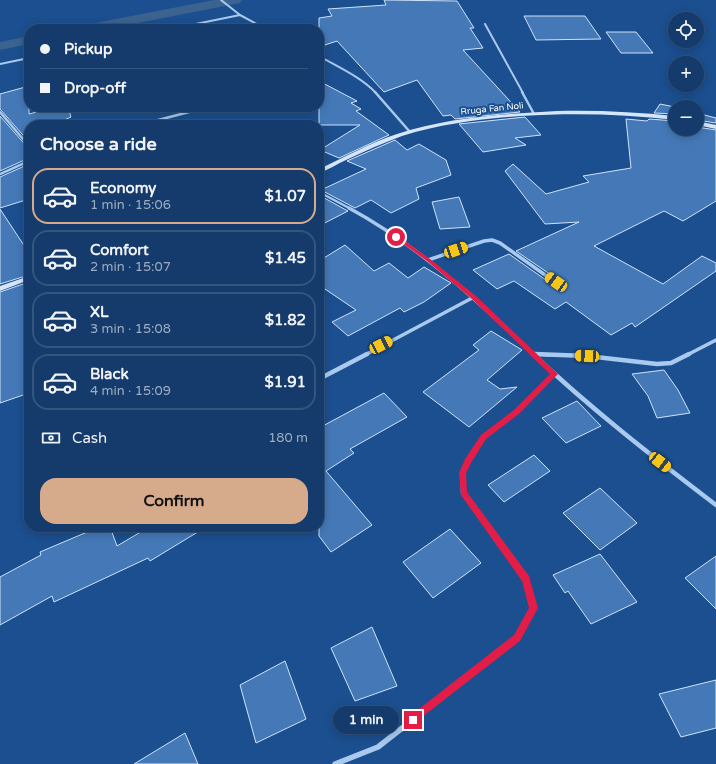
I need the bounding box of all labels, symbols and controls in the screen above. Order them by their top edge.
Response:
map controls [668,12,704,136]
button: locate [668,12,704,48]
text: Pickup [64,40,112,58]
button: + [668,56,704,92]
text: Drop-off [64,79,126,97]
street label: Rruga Fan Noli [460,100,524,118]
button: − [668,100,704,136]
text: Choose a ride [40,133,157,155]
icon: car [42,178,78,214]
text: Economy [90,179,156,197]
text: $1.07 [265,187,306,205]
text: 1 min · 15:06 [90,197,171,213]
route start [387,228,405,246]
icon: car [42,240,78,276]
car [443,240,469,260]
text: Comfort [90,241,149,259]
text: $1.45 [265,249,306,267]
text: 2 min · 15:07 [90,259,171,275]
car [543,270,569,294]
icon: car [42,302,78,338]
text: XL [90,303,109,321]
text: $1.82 [265,311,306,329]
text: 3 min · 15:08 [90,321,171,337]
car [368,334,394,356]
car [575,349,599,363]
icon: car [42,364,78,400]
text: Black [90,365,129,383]
text: $1.91 [265,373,306,391]
text: 4 min · 15:09 [90,383,171,399]
icon: cash [40,427,62,449]
text: Cash [72,429,107,447]
text: 180 m [268,430,308,446]
car [647,450,673,474]
button: Confirm [40,478,308,524]
callout: 1 min [333,706,399,734]
route end [404,711,422,729]
text: 1 min [349,712,383,728]

